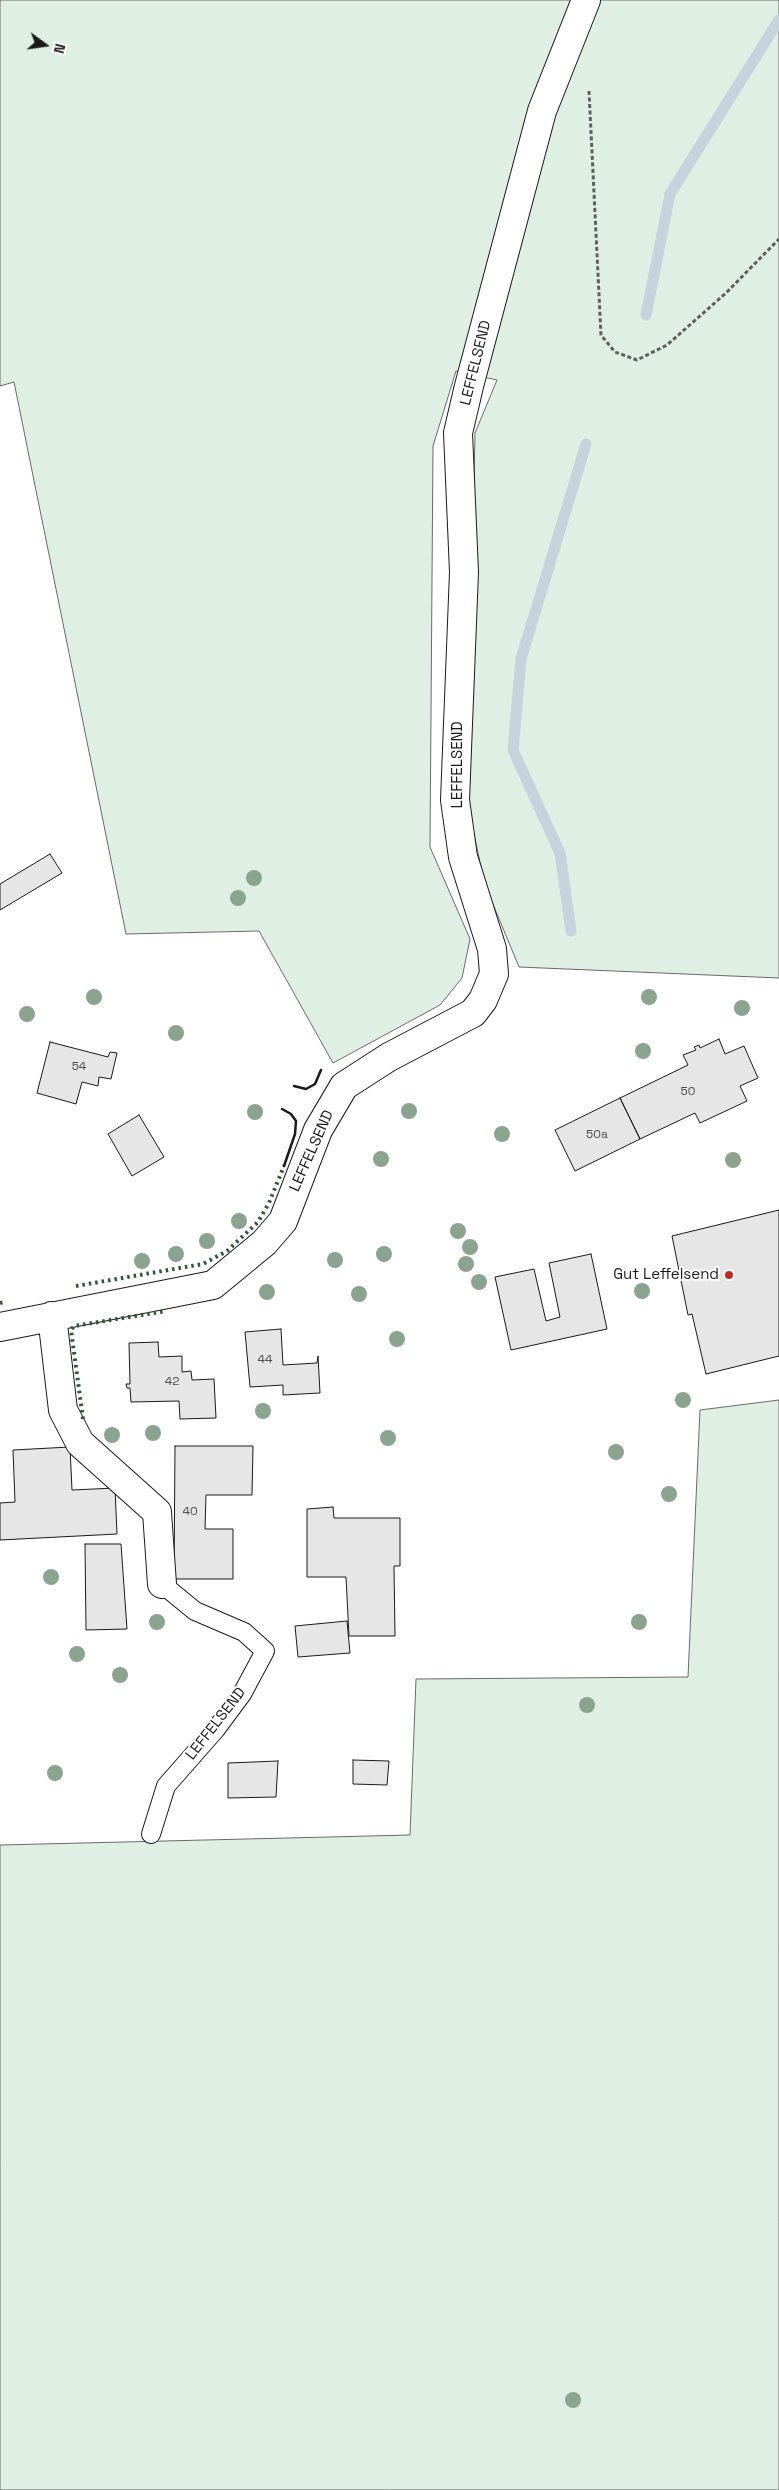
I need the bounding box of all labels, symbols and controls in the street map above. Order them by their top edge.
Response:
north arrow [20,20,70,70]
text: N [50,42,69,55]
street label: LEFFELSEND [457,319,495,407]
street label: LEFFELSEND [449,721,467,809]
house number: 54 [72,1060,86,1074]
house number: 50 [681,1085,695,1099]
street label: LEFFELSEND [286,1108,338,1194]
house number: 50a [586,1128,608,1142]
place label: Gut Leffelsend [613,1266,719,1284]
marker: Gut Leffelsend [723,1269,735,1281]
house number: 44 [258,1353,272,1367]
house number: 42 [165,1375,179,1389]
house number: 40 [182,1505,198,1519]
street label: LEFFELSEND [182,1684,250,1764]

